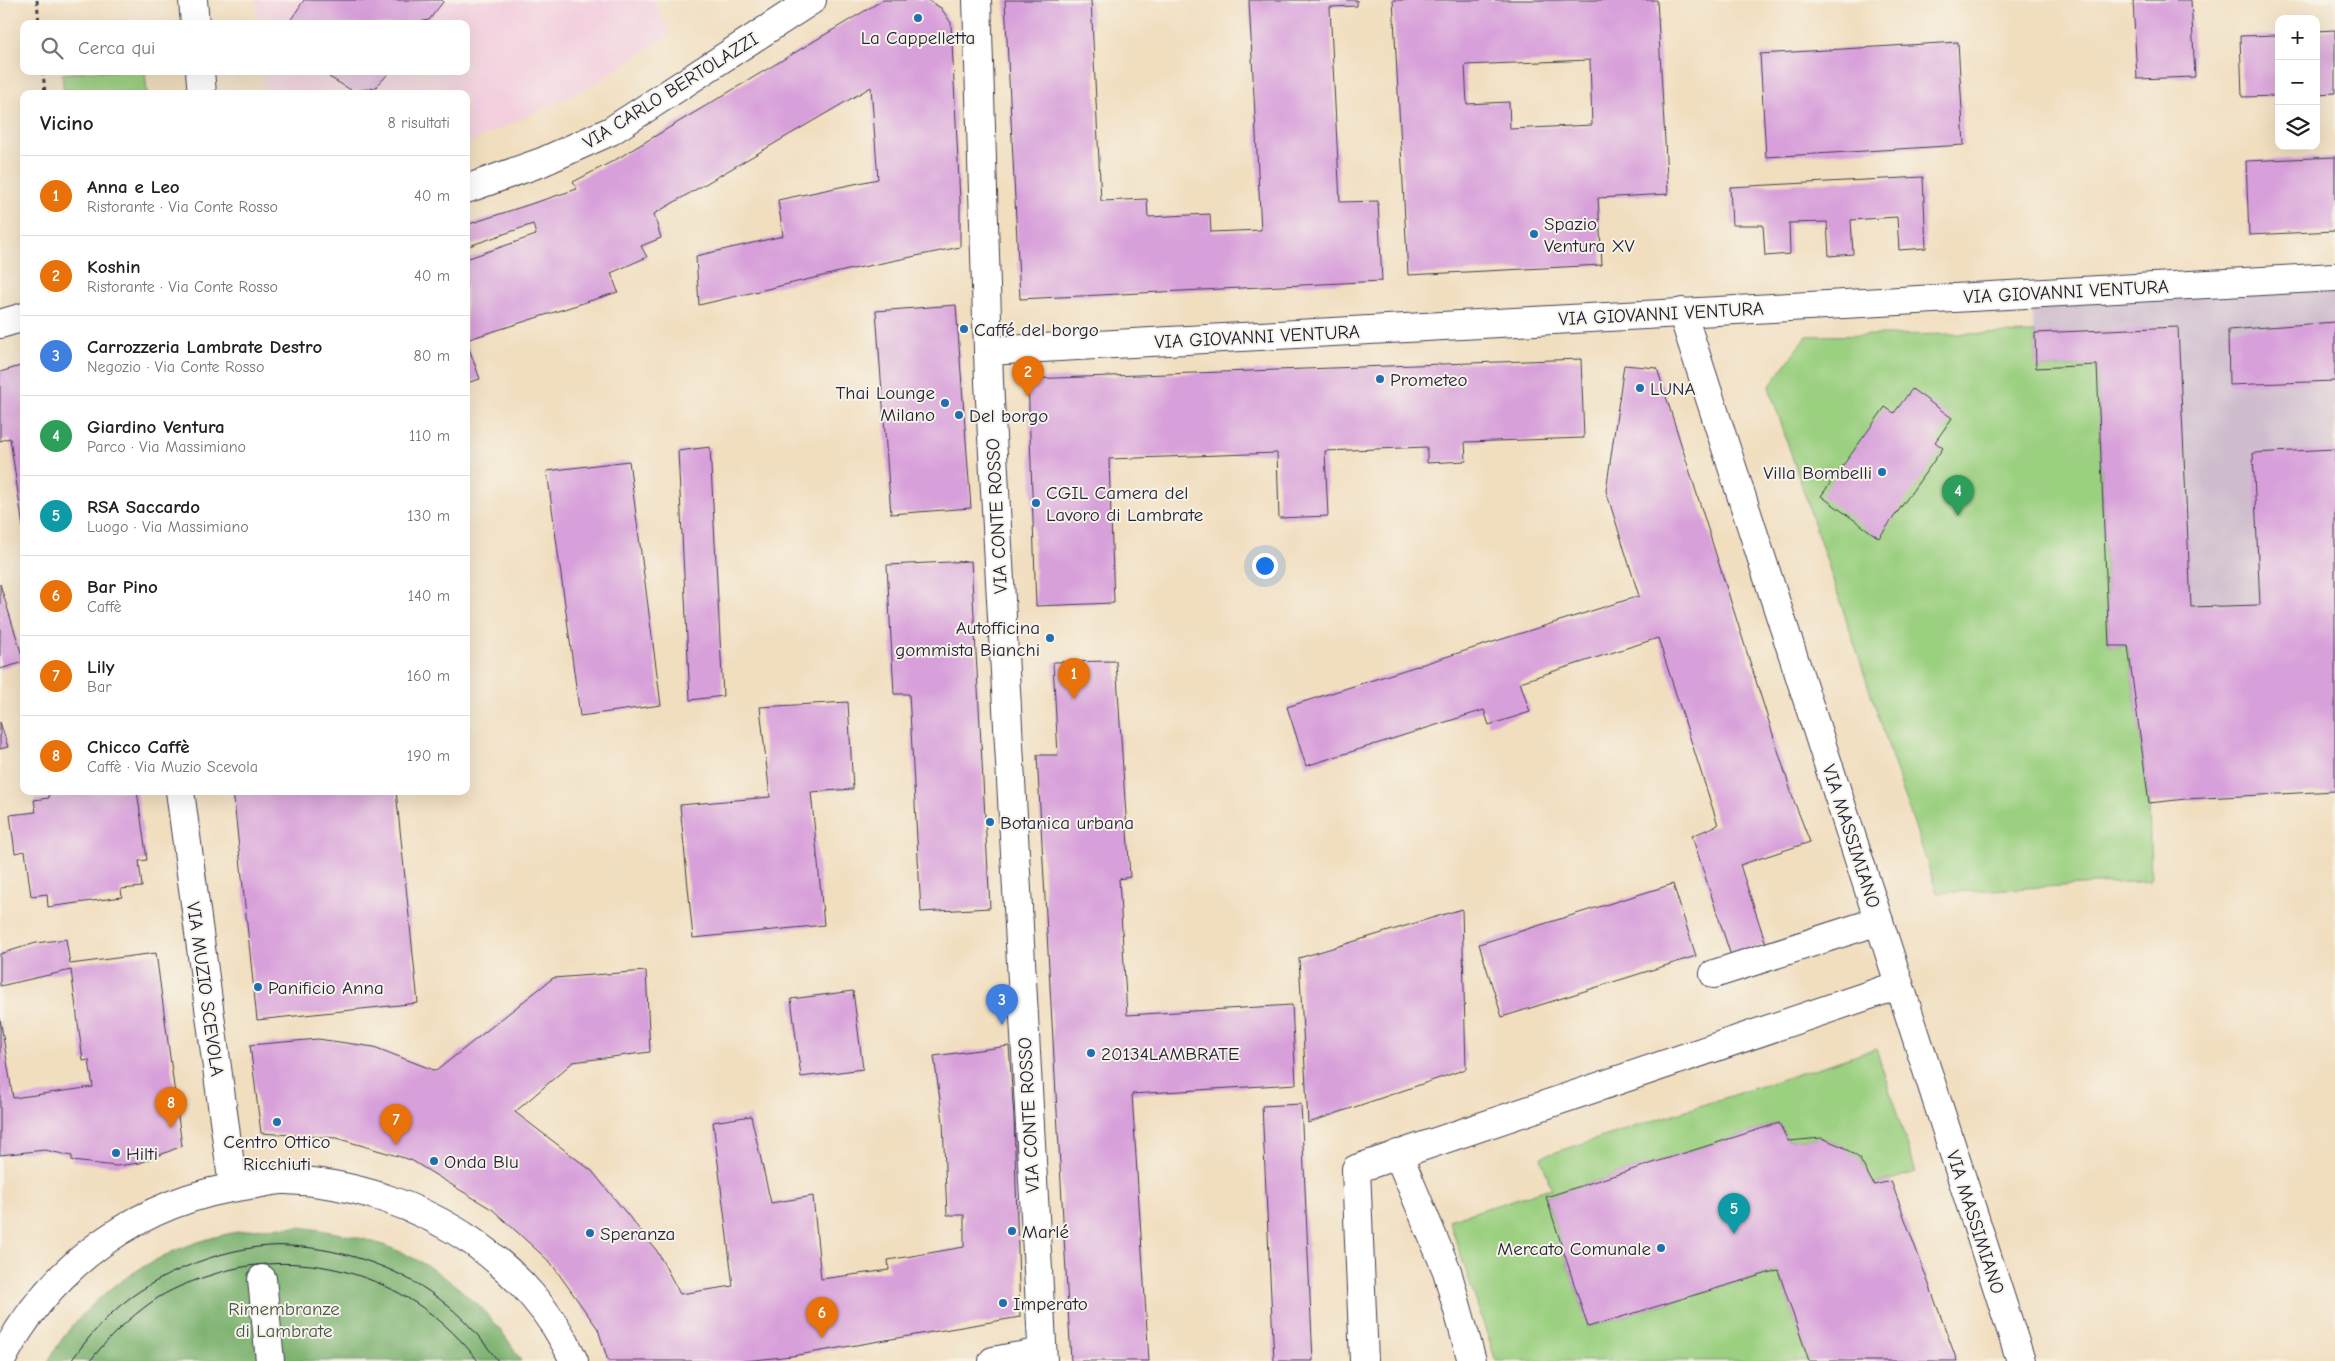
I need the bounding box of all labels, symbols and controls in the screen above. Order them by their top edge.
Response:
marker: La Cappelletta [912,12,924,24]
map controls [2275,15,2320,150]
button: + [2275,15,2320,60]
search box [20,20,470,75]
place label: La Cappelletta [861,27,975,49]
street label: VIA CARLO BERTOLAZZI [579,28,762,154]
icon: search [38,34,66,62]
text: Cerca qui [78,37,155,59]
button: − [2275,60,2320,105]
button: layers [2275,105,2320,150]
text: Vicino [40,111,94,135]
text: 8 risultati [388,114,450,132]
text: Anna e Leo [87,176,180,198]
text: 1 [53,187,59,205]
text: 40 m [414,187,450,205]
text: Ristorante · Via Conte Rosso [87,198,278,216]
place label: Spazio Ventura XV [1544,213,1636,257]
marker: Spazio Ventura XV [1528,228,1540,240]
text: Koshin [87,256,141,278]
text: 2 [52,267,60,285]
text: 40 m [414,267,450,285]
street label: VIA GIOVANNI VENTURA [1963,276,2169,308]
text: Ristorante · Via Conte Rosso [87,278,278,296]
street label: VIA GIOVANNI VENTURA [1558,298,1764,330]
place label: Caffé del borgo [974,319,1099,341]
street label: VIA GIOVANNI VENTURA [1154,321,1360,353]
marker: Caffé del borgo [958,323,970,335]
text: Carrozzeria Lambrate Destro [87,336,322,358]
text: 3 [52,347,60,365]
text: 80 m [413,347,450,365]
pin: 2 [1012,356,1044,397]
text: Negozio · Via Conte Rosso [87,358,264,376]
place label: Prometeo [1390,369,1468,391]
marker: Prometeo [1374,373,1386,385]
place label: LUNA [1650,378,1696,400]
place label: Thai Lounge Milano [835,382,935,426]
marker: LUNA [1634,382,1646,394]
marker: Thai Lounge Milano [939,397,951,409]
place label: Del borgo [969,405,1048,427]
marker: Del borgo [953,409,965,421]
text: Giardino Ventura [87,416,225,438]
text: 4 [52,427,60,445]
text: 110 m [409,427,450,445]
text: Parco · Via Massimiano [87,438,246,456]
street label: VIA CONTE ROSSO [982,438,1012,594]
place label: Villa Bombelli [1763,462,1872,484]
marker: Villa Bombelli [1876,466,1888,478]
pin: 4 [1942,475,1974,516]
place label: CGIL Camera del Lavoro di Lambrate [1046,482,1203,526]
text: RSA Saccardo [87,496,200,518]
marker: CGIL Camera del Lavoro di Lambrate [1030,497,1042,509]
text: 5 [52,507,60,525]
text: 130 m [407,507,450,525]
text: Luogo · Via Massimiano [87,518,249,536]
your location [1252,553,1278,579]
text: Bar Pino [87,576,158,598]
text: 6 [52,587,60,605]
text: 140 m [408,587,450,605]
text: Caffè [87,598,122,616]
place label: Autofficina gommista Bianchi [895,617,1040,661]
marker: Autofficina gommista Bianchi [1044,632,1056,644]
text: Lily [87,656,115,678]
pin: 1 [1058,658,1090,699]
text: 7 [52,667,60,685]
text: 160 m [407,667,450,685]
text: Bar [87,678,112,696]
text: Chicco Caffè [87,736,190,758]
text: 8 [52,747,60,765]
text: 190 m [407,747,450,765]
text: Caffè · Via Muzio Scevola [87,758,258,776]
street label: VIA MASSIMIANO [1817,762,1885,911]
place label: Botanica urbana [1000,812,1134,834]
marker: Botanica urbana [984,816,996,828]
street label: VIA MUZIO SCEVOLA [182,900,228,1078]
place label: Panificio Anna [268,977,384,999]
marker: Panificio Anna [252,981,264,993]
pin: 3 [986,984,1018,1025]
street label: VIA CONTE ROSSO [1014,1037,1044,1193]
place label: 20134LAMBRATE [1101,1043,1239,1065]
marker: 20134LAMBRATE [1085,1047,1097,1059]
pin: 8 [155,1087,187,1128]
pin: 7 [380,1104,412,1145]
marker: Centro Ottico Ricchiuti [271,1116,283,1128]
place label: Centro Ottico Ricchiuti [223,1131,331,1175]
place label: Hilti [126,1143,158,1165]
marker: Hilti [110,1147,122,1159]
street label: VIA MASSIMIANO [1941,1148,2009,1297]
place label: Onda Blu [444,1151,519,1173]
marker: Onda Blu [428,1155,440,1167]
pin: 5 [1718,1193,1750,1234]
place label: Marlé [1022,1221,1069,1243]
place label: Speranza [600,1223,675,1245]
marker: Marlé [1006,1225,1018,1237]
marker: Speranza [584,1227,596,1239]
place label: Mercato Comunale [1497,1238,1651,1260]
marker: Mercato Comunale [1655,1242,1667,1254]
place label: Imperato [1013,1293,1088,1315]
pin: 6 [806,1297,838,1338]
marker: Imperato [997,1297,1009,1309]
park label: Rimembranze di Lambrate [228,1298,340,1342]

